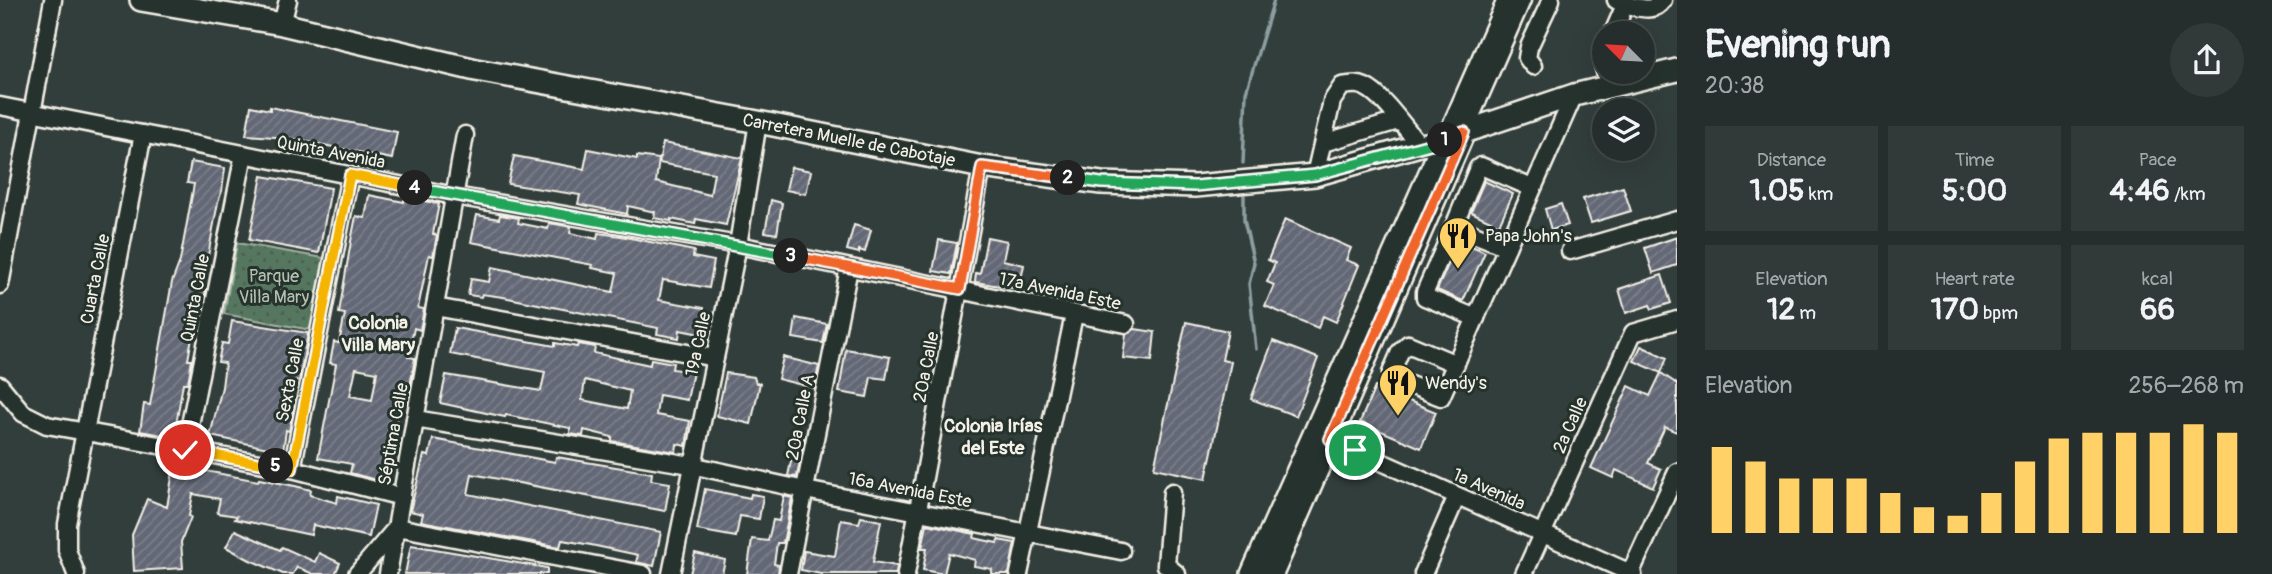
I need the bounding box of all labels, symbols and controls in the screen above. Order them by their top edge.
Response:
north arrow [1592,21,1656,84]
map controls [1592,21,1655,161]
text: Evening run [1705,21,1891,69]
button: share [2170,23,2244,97]
text: 20:38 [1705,71,1764,100]
button: layers [1592,98,1655,161]
street label: Carretera Muelle de Cabotaje [741,109,957,172]
pin: 1 [1428,122,1462,158]
text: 1 [1441,127,1448,151]
street label: Quinta Avenida [275,131,387,174]
text: Distance [1757,148,1826,172]
text: Time [1955,148,1994,172]
text: Pace [2139,148,2176,172]
pin: 2 [1050,160,1086,196]
text: 2 [1062,165,1073,189]
pin: 4 [398,170,432,206]
text: 1.05 [1750,172,1805,209]
text: 5:00 [1942,172,2007,209]
text: 4:46 [2109,172,2170,209]
text: 4 [409,175,420,199]
text: km [1805,182,1833,206]
text: /km [2170,182,2206,206]
restaurant icon: Papa John's [1437,215,1479,270]
place label: Papa John's [1485,225,1572,248]
street label: Cuarta Calle [75,232,116,326]
pin: 3 [774,238,808,274]
text: 3 [785,243,796,267]
street label: Quinta Calle [176,252,215,344]
park label: Parque Villa Mary [239,265,309,309]
street label: 17a Avenida Este [997,267,1123,316]
text: Elevation [1755,267,1828,291]
text: Heart rate [1934,267,2015,291]
text: kcal [2142,267,2173,291]
text: 12 [1767,291,1795,328]
text: 170 [1931,291,1979,328]
text: 66 [2140,291,2175,328]
text: m [1795,301,1816,325]
text: bpm [1979,301,2018,325]
street label: 19a Calle [680,310,717,379]
district label: Colonia Villa Mary [341,311,416,357]
street label: 20a Calle [908,330,945,404]
street label: Sexta Calle [271,336,310,424]
restaurant icon: Wendy's [1377,362,1419,417]
text: Elevation [1705,371,1793,400]
text: 256–268 m [2128,371,2244,400]
street label: 20a Calle A [781,372,820,462]
place label: Wendy's [1425,372,1487,395]
street label: Séptima Calle [373,381,414,487]
street label: 2a Calle [1548,393,1593,457]
district label: Colonia Irías del Este [944,414,1043,460]
pin [155,420,215,480]
pin [1325,420,1385,480]
icon: check [166,431,204,469]
icon: arrive [1336,431,1374,469]
pin: 5 [258,448,294,484]
text: 5 [270,453,281,477]
street label: 1a Avenida [1449,463,1529,516]
street label: 16a Avenida Este [846,467,974,514]

